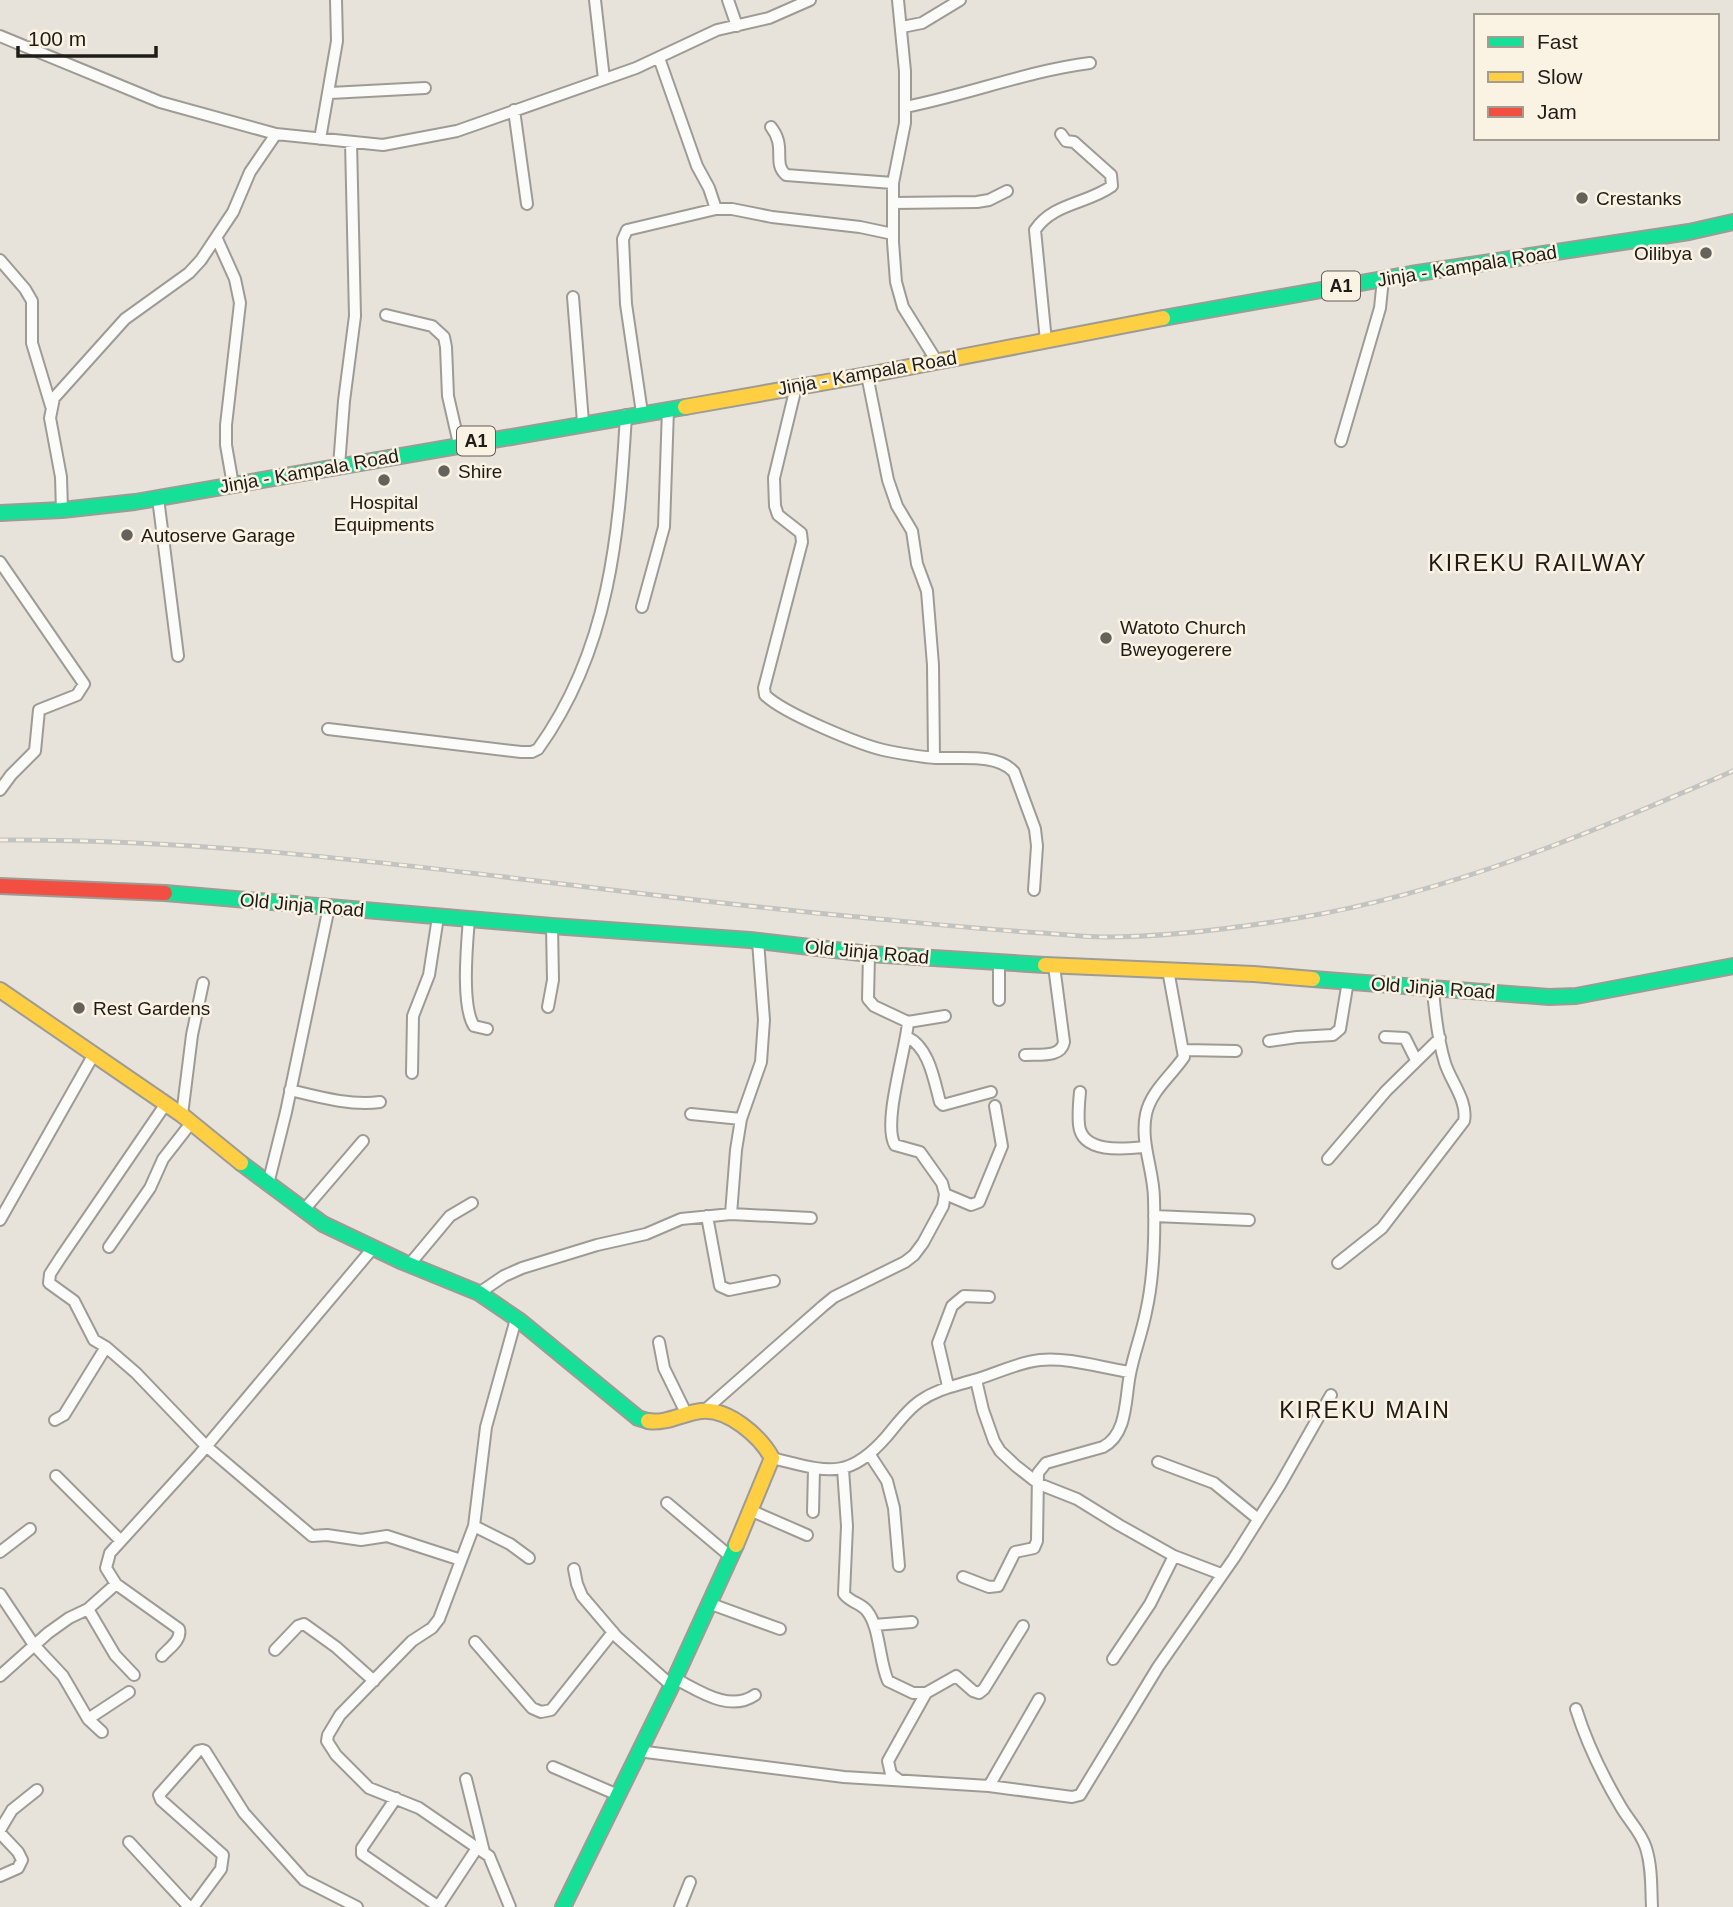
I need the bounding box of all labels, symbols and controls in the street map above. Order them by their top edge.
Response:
scale bar [18,14,156,58]
legend [1474,14,1719,140]
text: 100 m [28,27,86,50]
text: Fast [1537,30,1578,53]
text: Slow [1537,65,1583,88]
text: Jam [1537,100,1577,123]
place label: Crestanks [1596,188,1682,209]
marker: Crestanks [1574,190,1590,206]
street label: Jinja - Kampala Road [1376,241,1558,291]
place label: Oilibya [1634,243,1692,264]
marker: Oilibya [1698,245,1714,261]
road number: A1 [1322,272,1360,300]
street label: Jinja - Kampala Road [776,347,958,399]
road number: A1 [457,426,495,456]
street label: Jinja - Kampala Road [218,445,400,497]
place label: Shire [458,461,502,482]
marker: Shire [436,463,452,479]
marker: Hospital Equipments [376,472,392,488]
place label: Hospital Equipments [334,492,434,535]
place label: Autoserve Garage [141,525,295,546]
marker: Autoserve Garage [119,527,135,543]
district label: KIREKU RAILWAY [1428,550,1648,576]
place label: Watoto Church Bweyogerere [1120,617,1246,660]
marker: Watoto Church Bweyogerere [1098,630,1114,646]
street label: Old Jinja Road [239,889,365,921]
street label: Old Jinja Road [804,936,930,968]
street label: Old Jinja Road [1370,973,1496,1003]
place label: Rest Gardens [93,998,210,1019]
marker: Rest Gardens [71,1000,87,1016]
district label: KIREKU MAIN [1279,1397,1451,1423]

